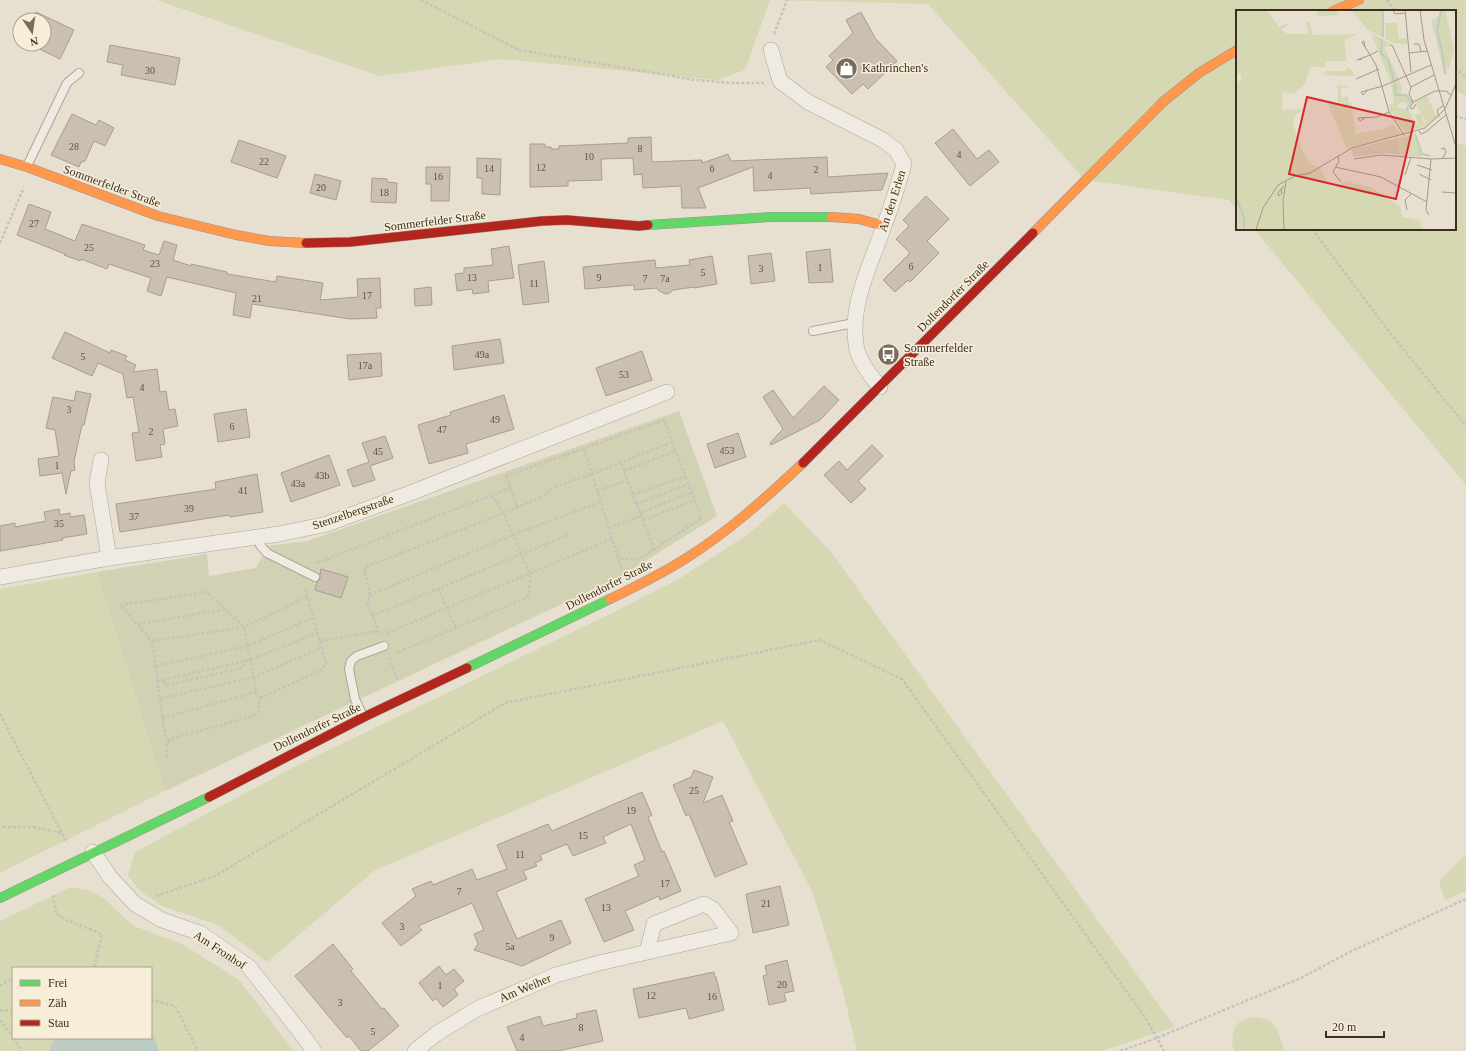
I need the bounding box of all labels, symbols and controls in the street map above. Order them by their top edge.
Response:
inset map [1236,10,1456,230]
north arrow [12,12,52,52]
text: N [29,35,39,48]
shop icon: Kathrinchen's [833,55,859,81]
place label: Kathrinchen's [862,61,928,75]
house number: 30 [145,65,155,76]
house number: 28 [69,141,79,152]
house number: 8 [638,143,643,154]
house number: 4 [957,149,962,160]
house number: 10 [584,151,594,162]
house number: 22 [259,156,269,167]
street label: Sommerfelder Straße [62,162,162,210]
house number: 12 [536,162,546,173]
house number: 14 [484,163,494,174]
house number: 6 [710,163,715,174]
house number: 2 [814,164,819,175]
street label: An den Erlen [875,168,909,234]
house number: 4 [768,170,773,181]
house number: 16 [433,171,443,182]
house number: 20 [316,182,326,193]
house number: 18 [379,187,389,198]
street label: Sommerfelder Straße [383,208,487,234]
house number: 27 [29,218,39,229]
house number: 25 [84,242,94,253]
street label: Dollendorfer Straße [914,257,992,335]
house number: 23 [150,258,160,269]
house number: 6 [909,261,914,272]
house number: 1 [818,262,823,273]
house number: 3 [759,263,764,274]
house number: 5 [701,267,706,278]
house number: 13 [467,272,477,283]
house number: 9 [597,272,602,283]
house number: 7 [643,273,648,284]
house number: 7a [660,273,670,284]
house number: 11 [529,278,539,289]
house number: 17 [362,290,372,301]
house number: 21 [252,293,262,304]
place label: Sommerfelder Straße [904,341,973,369]
bus stop icon: Sommerfelder Straße [876,342,902,368]
house number: 49a [475,349,490,360]
house number: 5 [81,351,86,362]
house number: 17a [358,360,373,371]
house number: 53 [619,369,629,380]
house number: 4 [140,382,145,393]
house number: 3 [67,404,72,415]
house number: 49 [490,414,500,425]
house number: 6 [230,421,235,432]
house number: 47 [437,424,447,435]
house number: 2 [149,426,154,437]
house number: 453 [720,445,735,456]
house number: 45 [373,446,383,457]
house number: 1 [55,460,60,471]
house number: 43b [315,470,330,481]
house number: 43a [291,478,306,489]
house number: 41 [238,485,248,496]
street label: Stenzelbergstraße [310,492,396,532]
house number: 39 [184,503,194,514]
house number: 37 [129,511,139,522]
house number: 35 [54,518,64,529]
street label: Dollendorfer Straße [563,557,655,613]
street label: Dollendorfer Straße [271,700,363,754]
house number: 25 [689,785,699,796]
house number: 19 [626,805,636,816]
house number: 15 [578,830,588,841]
house number: 11 [515,849,525,860]
house number: 17 [660,878,670,889]
house number: 7 [457,886,462,897]
house number: 21 [761,898,771,909]
house number: 13 [601,902,611,913]
house number: 3 [400,921,405,932]
street label: Am Fronhof [191,928,249,972]
house number: 9 [550,932,555,943]
house number: 5a [505,941,515,952]
legend [12,967,152,1039]
street label: Am Weiher [497,971,553,1005]
text: Frei [48,976,68,990]
house number: 20 [777,979,787,990]
house number: 1 [438,980,443,991]
house number: 12 [646,990,656,1001]
house number: 16 [707,991,717,1002]
text: Zäh [48,996,67,1010]
house number: 3 [338,997,343,1008]
scale bar [1326,1013,1384,1039]
text: Stau [48,1016,69,1030]
text: 20 m [1332,1020,1357,1034]
house number: 8 [579,1022,584,1033]
house number: 5 [371,1026,376,1037]
house number: 4 [520,1032,525,1043]

